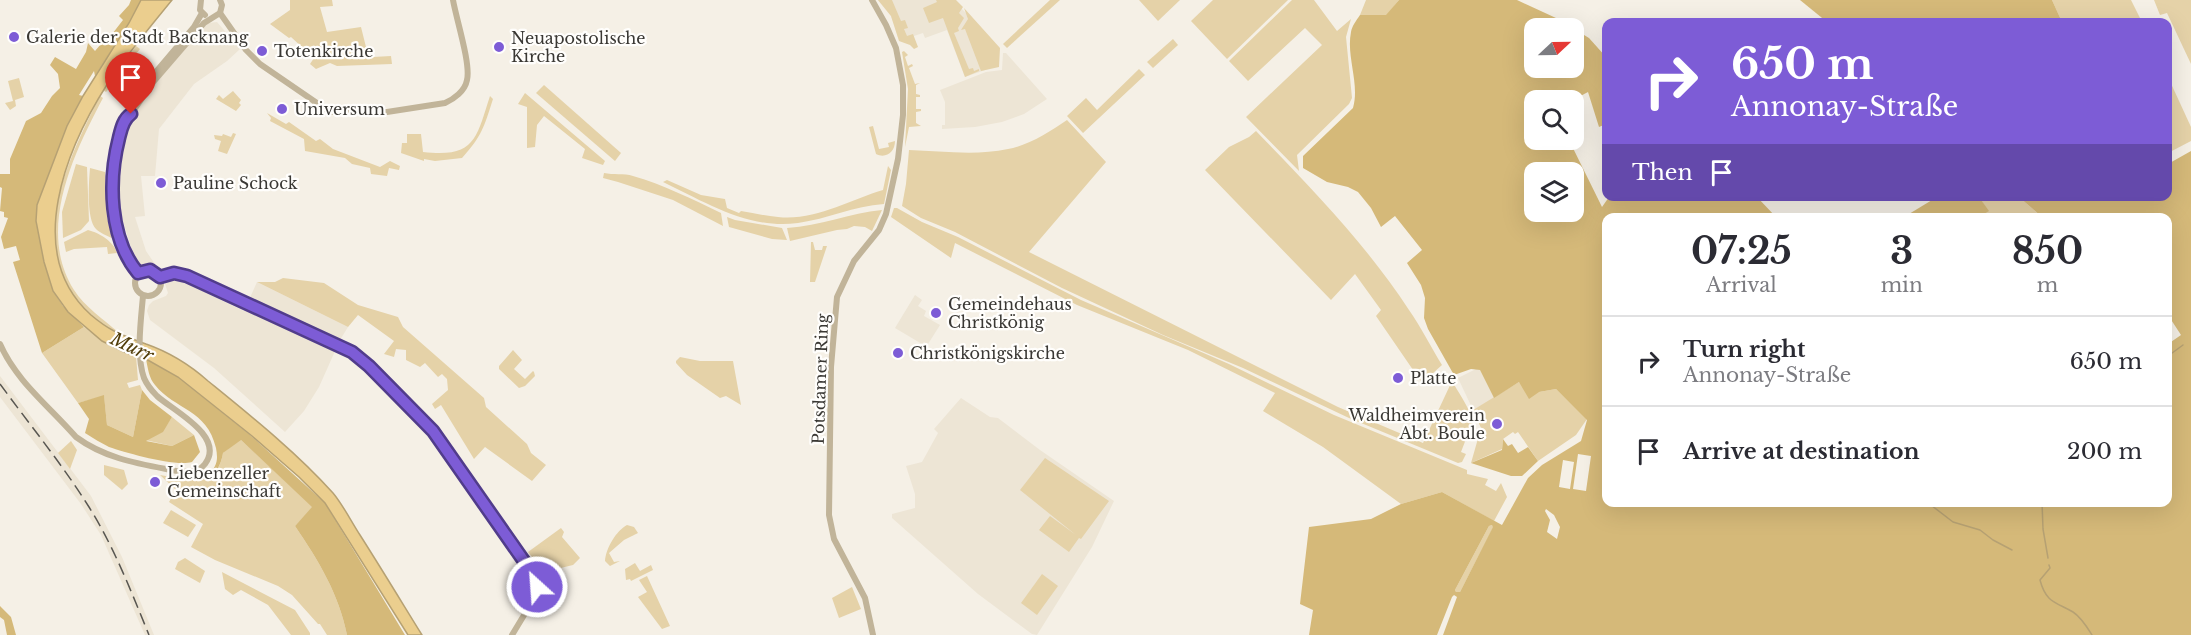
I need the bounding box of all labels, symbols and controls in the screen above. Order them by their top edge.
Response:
north arrow [1524,18,1584,78]
map controls [1524,18,1584,222]
place label: Galerie der Stadt Backnang [26,27,249,47]
place label: Neuapostolische Kirche [511,28,646,66]
marker: Galerie der Stadt Backnang [7,30,21,44]
text: 650 m [1731,38,1874,90]
marker: Neuapostolische Kirche [492,40,506,54]
place label: Totenkirche [274,41,373,61]
icon: right [1632,42,1710,120]
marker: Totenkirche [255,44,269,58]
pin [105,52,156,114]
icon: arrive [114,61,147,94]
button: search [1524,90,1584,150]
text: Annonay-Straße [1731,90,1958,123]
place label: Universum [294,99,385,119]
marker: Universum [275,102,289,116]
icon: arrive [1705,156,1738,189]
text: Then [1632,159,1693,186]
button: layers [1524,162,1584,222]
place label: Pauline Schock [173,173,298,193]
marker: Pauline Schock [154,176,168,190]
text: 07:25 [1691,229,1792,274]
text: 3 [1890,229,1913,274]
text: 850 [2012,229,2083,274]
text: Arrival [1706,273,1777,297]
text: min [1881,273,1923,297]
text: m [2037,273,2058,297]
place label: Gemeindehaus Christkönig [948,294,1072,332]
marker: Gemeindehaus Christkönig [929,306,943,320]
street label: Potsdamer Ring [808,313,832,445]
water label: Murr [106,327,158,367]
text: Turn right [1683,336,1805,363]
place label: Christkönigskirche [910,343,1065,363]
icon: right [1632,345,1665,378]
marker: Christkönigskirche [891,346,905,360]
text: 650 m [2070,348,2142,375]
text: Annonay-Straße [1683,363,1851,387]
place label: Platte [1410,368,1456,388]
marker: Platte [1391,371,1405,385]
place label: Waldheimverein Abt. Boule [1348,405,1485,443]
marker: Waldheimverein Abt. Boule [1490,417,1504,431]
icon: arrive [1632,435,1665,468]
text: Arrive at destination [1683,438,1920,465]
text: 200 m [2067,438,2142,465]
place label: Liebenzeller Gemeinschaft [167,463,281,501]
marker: Liebenzeller Gemeinschaft [148,475,162,489]
position arrow [505,555,569,619]

